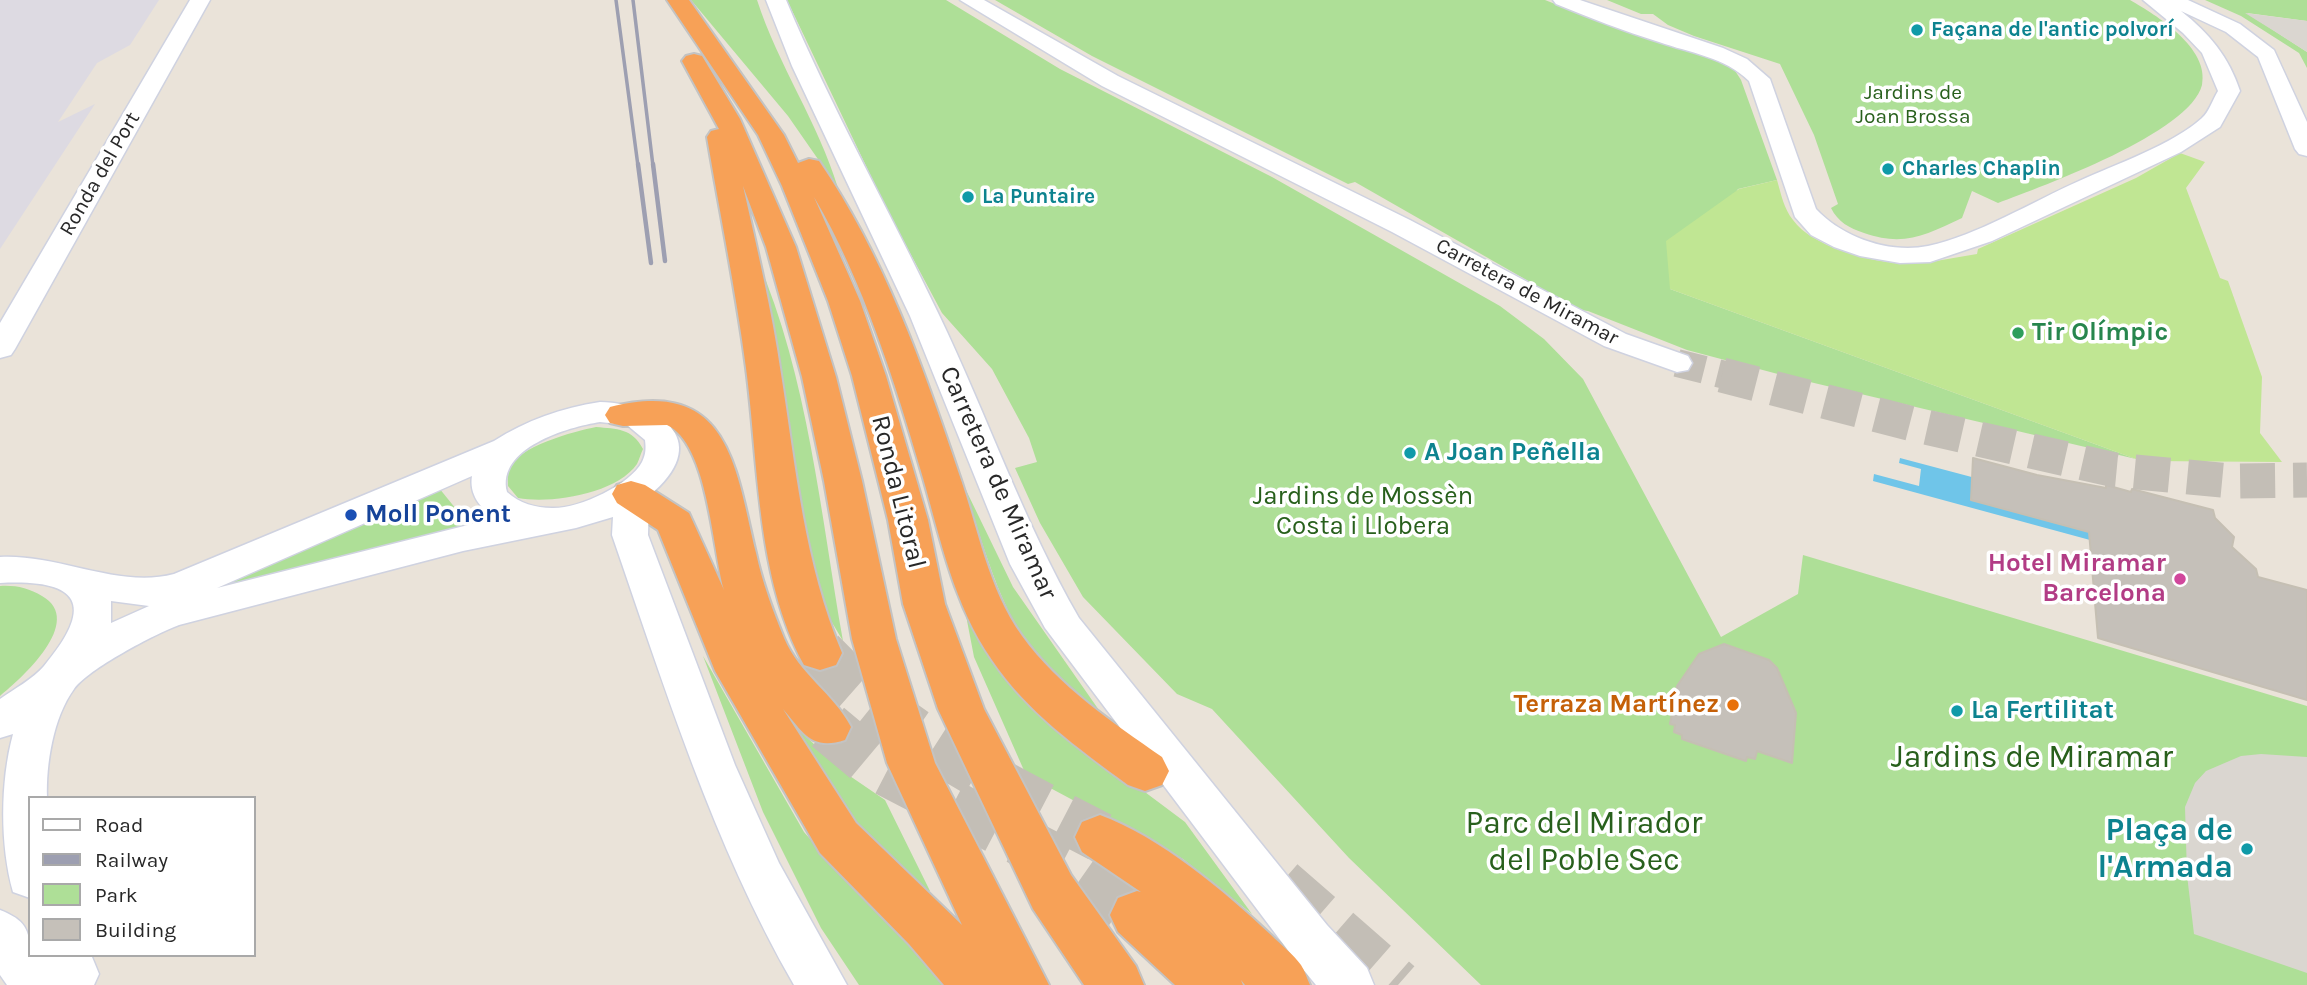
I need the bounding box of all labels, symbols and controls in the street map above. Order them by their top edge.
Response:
place label: Façana de l'antic polvorí [1931,17,2174,43]
marker: Façana de l'antic polvorí [1909,22,1925,38]
park label: Jardins de Joan Brossa [1856,80,1970,130]
street label: Ronda del Port [54,108,146,240]
place label: Charles Chaplin [1902,156,2061,182]
marker: Charles Chaplin [1880,161,1896,177]
place label: La Puntaire [982,184,1095,210]
marker: La Puntaire [960,189,976,205]
street label: Carretera de Miramar [1431,233,1623,351]
place label: Tir Olímpic [2032,317,2168,349]
marker: Tir Olímpic [2010,325,2026,341]
street label: Carretera de Miramar [933,362,1063,604]
street label: Ronda Litoral [864,412,932,572]
place label: A Joan Peñella [1424,437,1601,469]
marker: A Joan Peñella [1402,445,1418,461]
park label: Jardins de Mossèn Costa i Llobera [1253,481,1473,542]
place label: Moll Ponent [365,499,511,531]
marker: Moll Ponent [343,507,359,523]
place label: Hotel Miramar Barcelona [1988,548,2166,610]
marker: Hotel Miramar Barcelona [2172,571,2188,587]
place label: Terraza Martínez [1513,689,1719,721]
place label: La Fertilitat [1971,695,2114,727]
marker: Terraza Martínez [1725,697,1741,713]
marker: La Fertilitat [1949,703,1965,719]
park label: Jardins de Miramar [1891,739,2173,777]
legend [28,796,256,957]
park label: Parc del Mirador del Poble Sec [1466,805,1702,880]
place label: Plaça de l'Armada [2097,812,2233,887]
text: Road [95,813,143,837]
marker: Plaça de l'Armada [2239,841,2255,857]
text: Railway [95,848,168,872]
text: Park [95,883,138,907]
text: Building [95,918,176,942]

